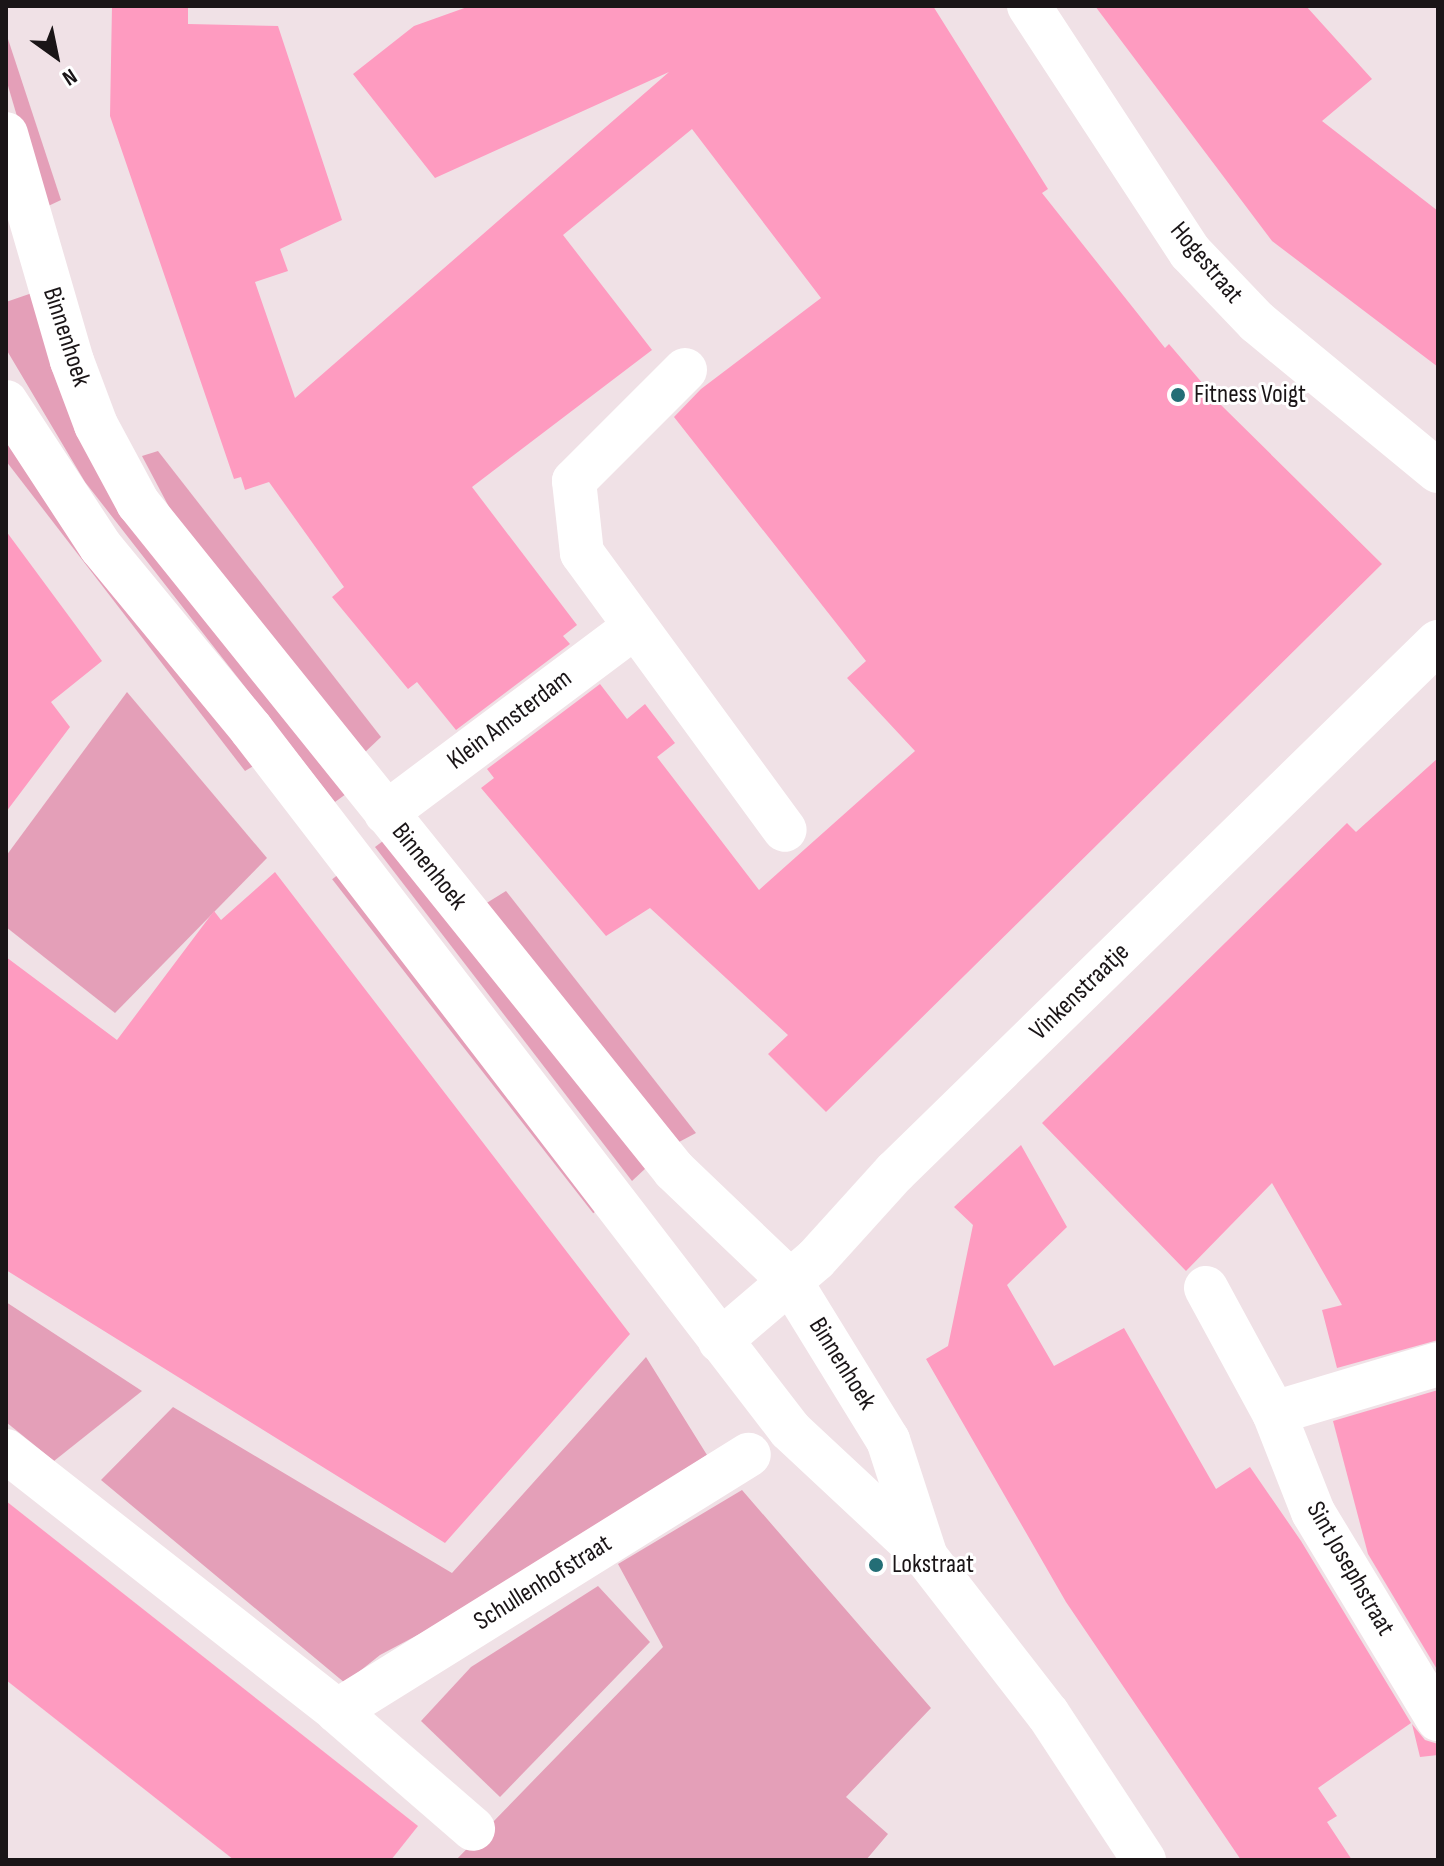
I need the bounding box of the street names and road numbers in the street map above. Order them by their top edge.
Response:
street label: Hogestraat [1163,216,1249,310]
street label: Binnenhoek [35,283,97,391]
street label: Klein Amsterdam [442,663,578,777]
street label: Binnenhoek [385,817,473,917]
street label: Vinkenstraatje [1024,937,1136,1047]
street label: Binnenhoek [802,1312,882,1416]
street label: Sint Josephstraat [1299,1497,1401,1641]
street label: Schullenhofstraat [468,1528,618,1638]

